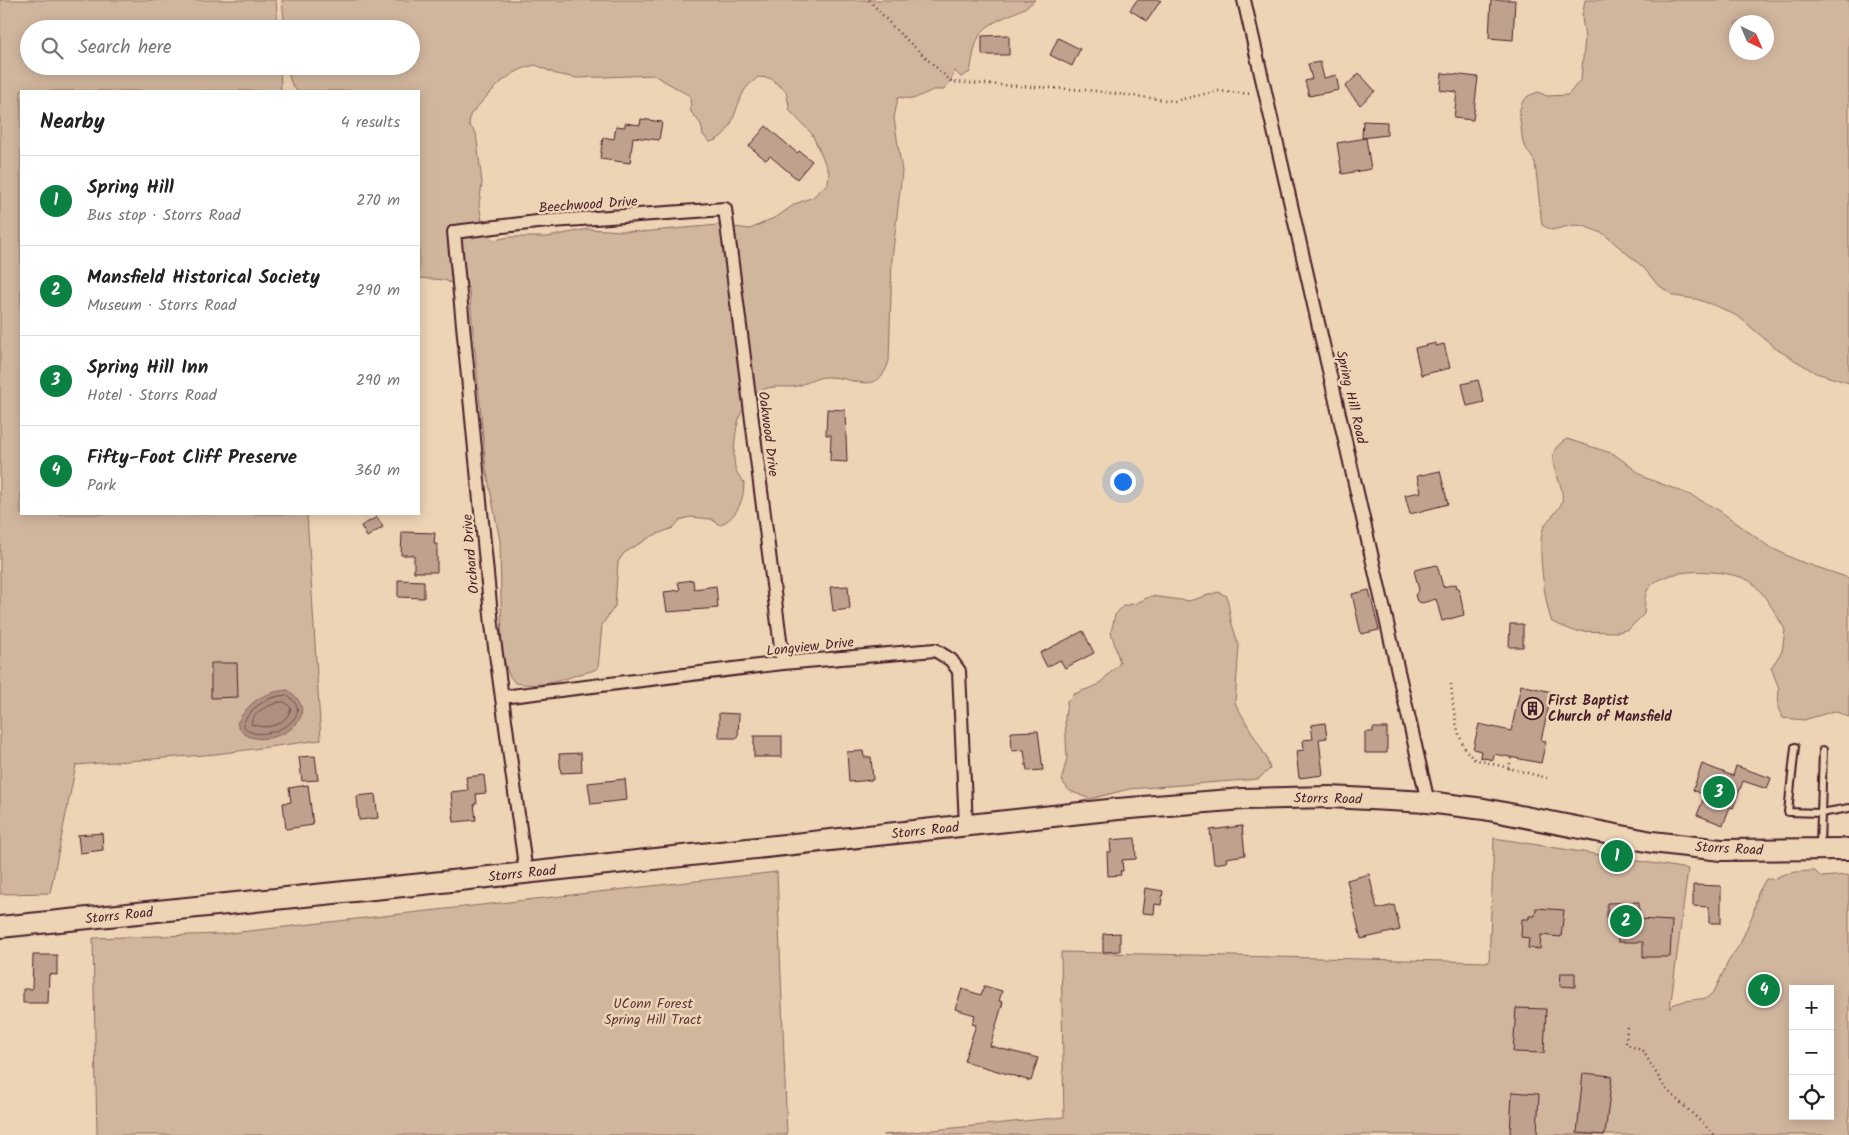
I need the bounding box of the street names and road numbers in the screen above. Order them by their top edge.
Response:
street label: Beechwood Drive [538,191,639,219]
street label: Spring Hill Road [1330,348,1373,447]
street label: Oakwood Drive [752,390,784,479]
street label: Orchard Drive [456,512,485,595]
street label: Longview Drive [765,631,856,663]
street label: Storrs Road [1294,787,1363,811]
street label: Storrs Road [890,816,961,845]
street label: Storrs Road [1694,836,1765,862]
street label: Storrs Road [487,859,558,888]
street label: Storrs Road [84,901,155,930]

